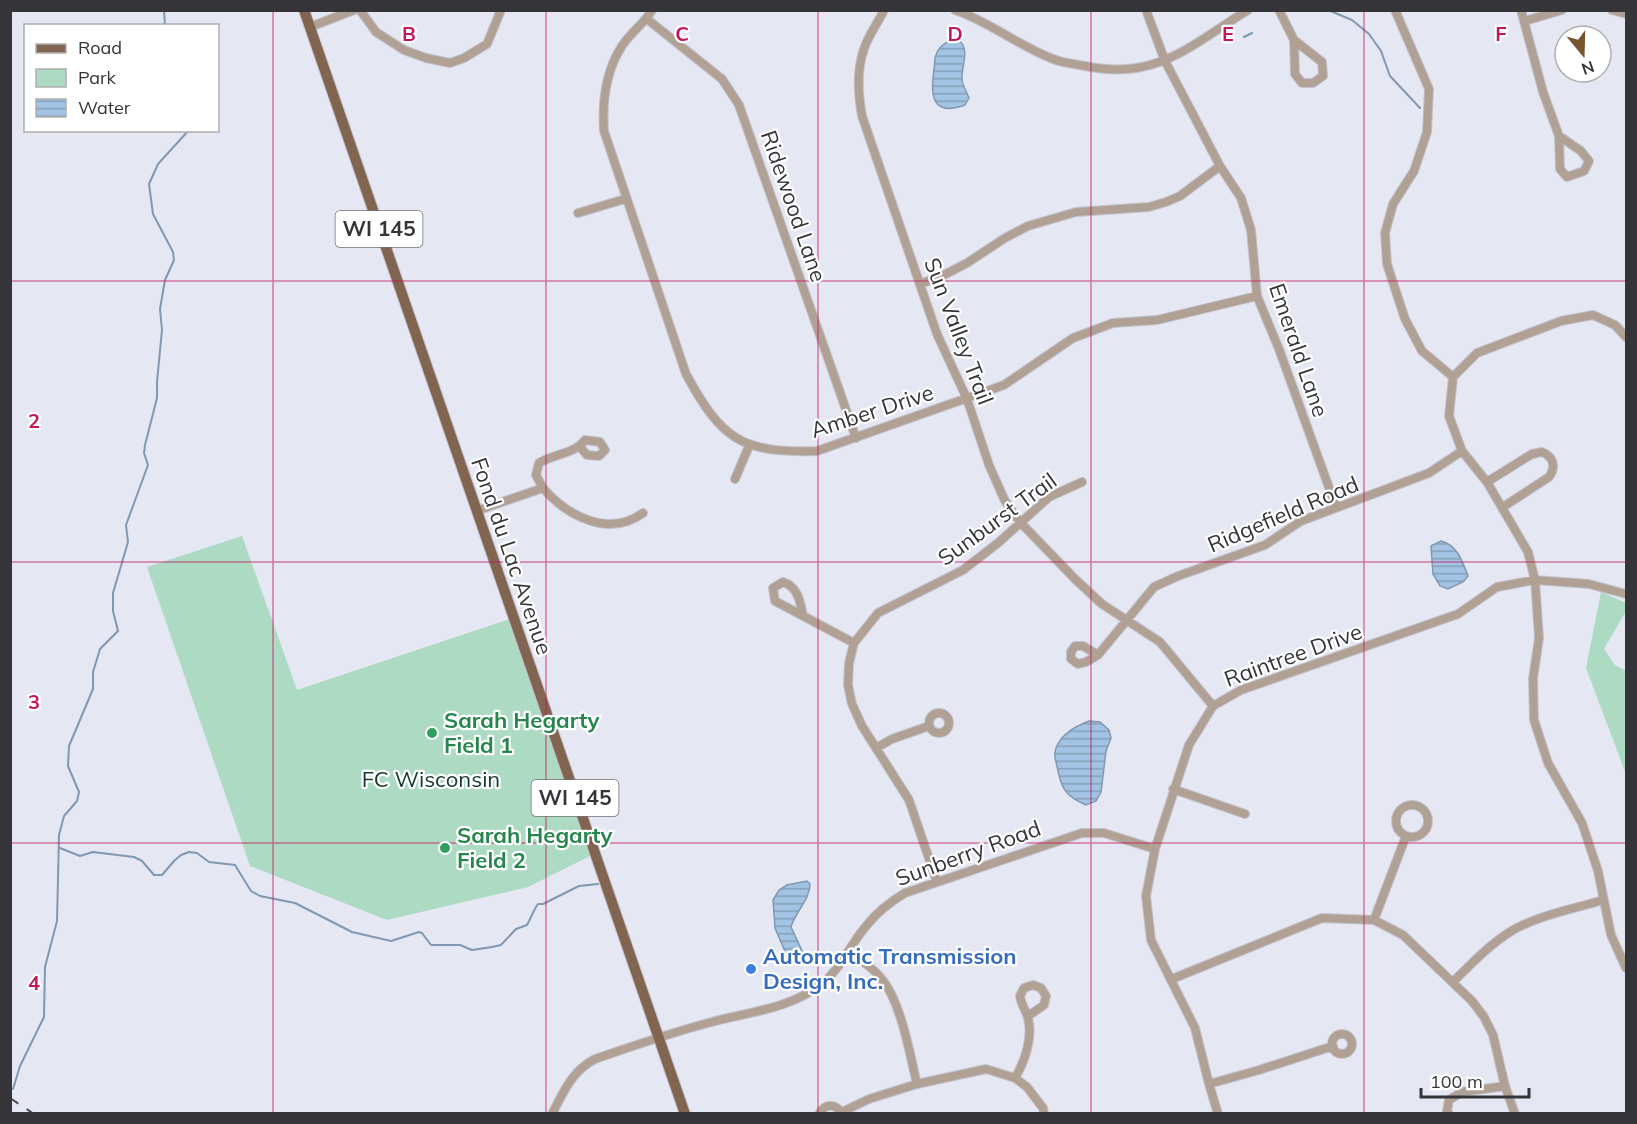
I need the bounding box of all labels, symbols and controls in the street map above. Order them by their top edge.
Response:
text: B [402,21,416,46]
text: C [675,21,689,46]
text: D [947,21,963,46]
text: E [1222,21,1234,46]
text: F [1495,21,1507,46]
legend [24,24,219,132]
north arrow [1553,24,1613,84]
text: Road [78,36,122,59]
text: N [1579,57,1597,80]
text: Park [78,66,117,89]
text: Water [78,96,131,119]
street label: Ridewood Lane [755,126,833,286]
road number: WI 145 [336,211,422,247]
street label: Sun Valley Trail [918,254,1000,408]
street label: Emerald Lane [1263,279,1335,421]
street label: Amber Drive [807,378,937,444]
text: 2 [28,408,40,433]
street label: Fond du Lac Avenue [465,454,559,658]
street label: Sunburst Trail [932,466,1062,572]
street label: Ridgefield Road [1203,470,1363,558]
street label: Raintree Drive [1220,617,1366,693]
text: 3 [28,689,40,714]
place label: Sarah Hegarty Field 1 [444,706,599,759]
marker: Sarah Hegarty Field 1 [425,726,439,740]
park label: FC Wisconsin [362,765,500,793]
road number: WI 145 [532,780,618,816]
street label: Sunberry Road [892,814,1044,892]
place label: Sarah Hegarty Field 2 [457,821,612,874]
marker: Sarah Hegarty Field 2 [438,841,452,855]
place label: Automatic Transmission Design, Inc. [763,942,1016,995]
marker: Automatic Transmission Design, Inc. [744,962,758,976]
text: 4 [28,970,40,995]
scale bar [1421,1061,1529,1099]
text: 100 m [1430,1070,1483,1093]

